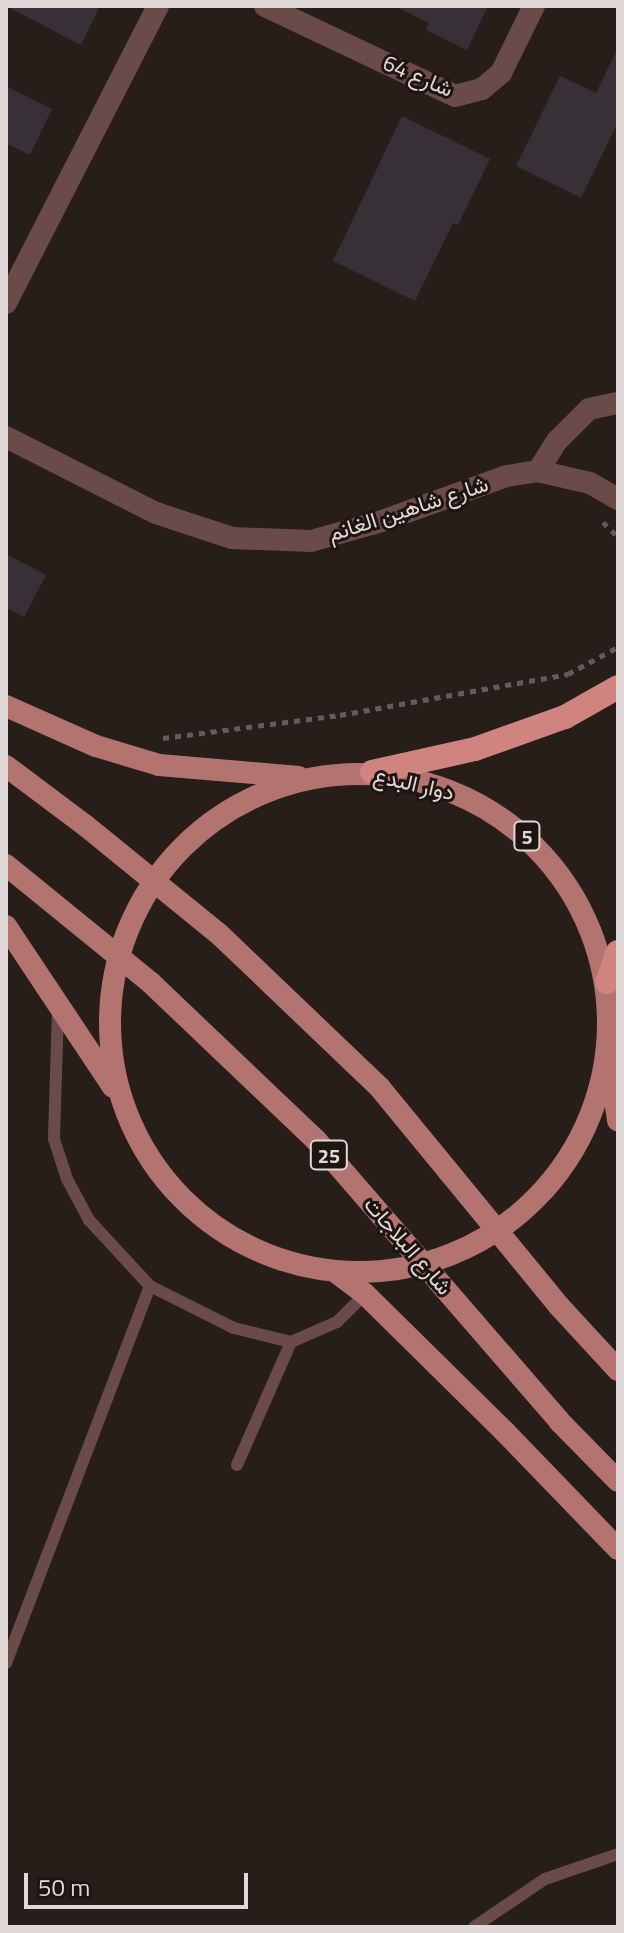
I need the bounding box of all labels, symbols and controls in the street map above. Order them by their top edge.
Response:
street label: شارع 64 [379,49,457,103]
street label: شارع شاهين الغانم [325,471,491,547]
street label: دوار البدع [371,762,457,806]
road number: 5 [513,820,541,852]
road number: 25 [309,1139,349,1171]
street label: شارع البلاجات [358,1192,458,1300]
scale bar [28,1857,252,1907]
text: 50 m [38,1869,90,1905]

